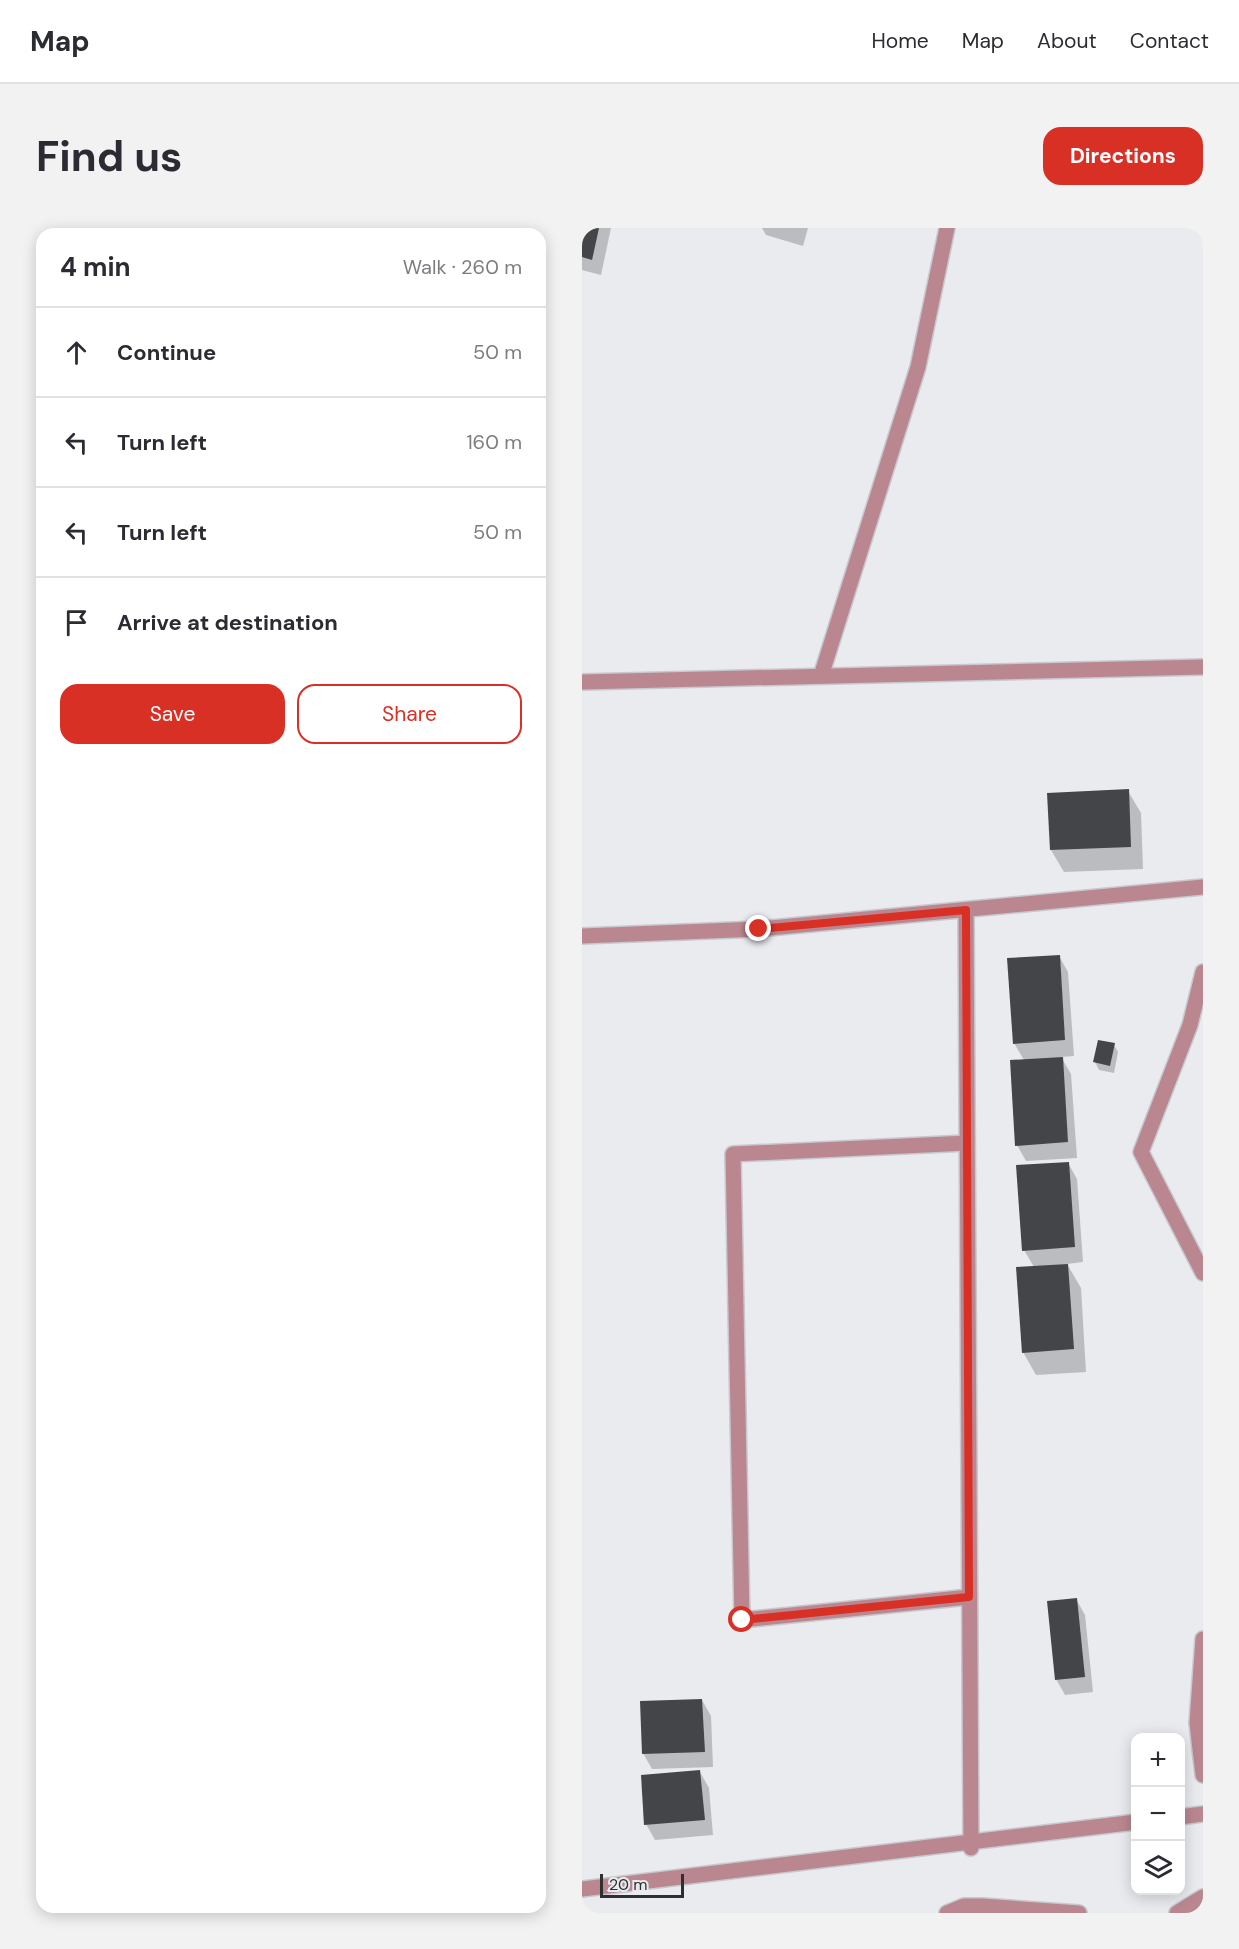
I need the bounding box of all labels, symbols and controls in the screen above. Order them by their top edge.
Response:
text: Map [30,23,90,60]
text: Home [871,27,929,55]
text: Map [962,27,1004,55]
text: About [1037,27,1097,55]
text: Contact [1130,27,1209,55]
button: Directions [1043,127,1203,185]
text: Find us [36,129,182,184]
text: 4 min [60,250,131,284]
text: Walk · 260 m [403,254,522,280]
icon: ahead [60,336,93,369]
text: Continue [117,338,216,367]
text: 50 m [473,339,522,365]
icon: left [60,426,93,459]
text: Turn left [117,428,207,457]
text: 160 m [466,429,522,455]
icon: left [60,516,93,549]
text: Turn left [117,518,207,547]
text: 50 m [473,519,522,545]
icon: arrive [60,606,93,639]
text: Arrive at destination [117,608,338,637]
button: Save [60,684,285,744]
button: Share [297,684,522,744]
route end [745,915,771,941]
route start [728,1606,754,1632]
map controls [1131,1733,1185,1895]
button: + [1131,1733,1185,1787]
button: − [1131,1787,1185,1841]
button: layers [1131,1841,1185,1895]
scale bar [600,1871,684,1898]
text: 20 m [609,1874,648,1895]

